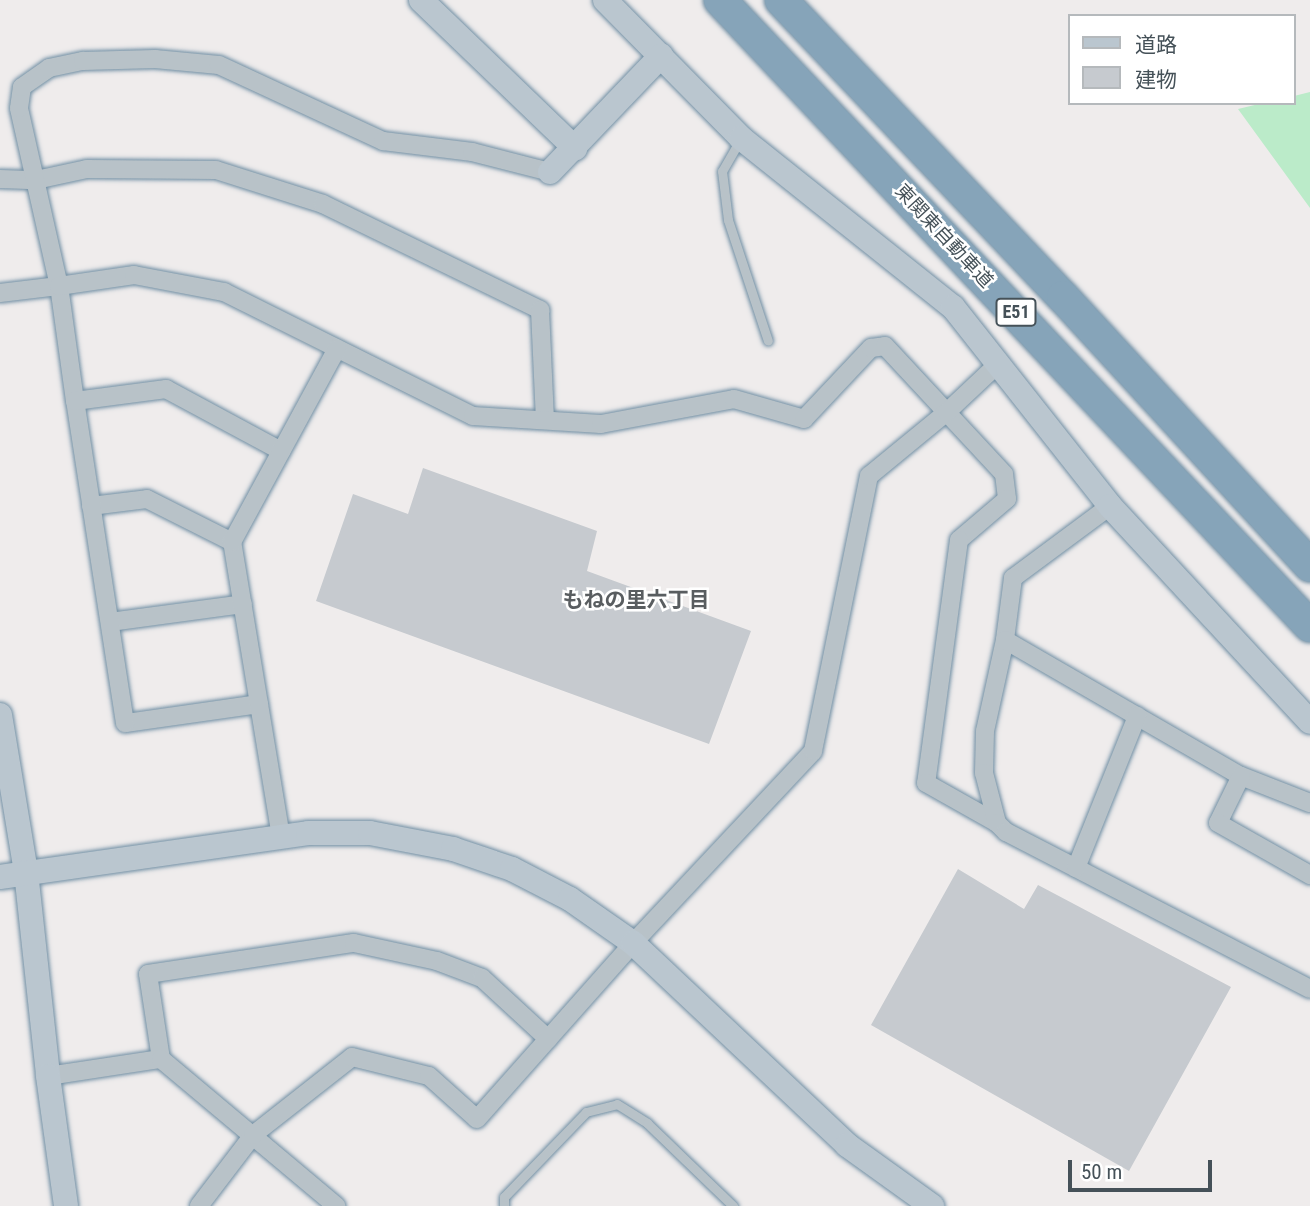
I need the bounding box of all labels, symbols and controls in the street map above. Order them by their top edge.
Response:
legend [1068,14,1296,105]
text: 道路 [1135,33,1177,57]
text: 建物 [1135,68,1177,92]
street label: 東関東自動車道 [890,180,998,292]
road number: E51 [995,298,1037,326]
district label: もねの里六丁目 [563,587,709,613]
scale bar [1072,1146,1216,1190]
text: 50 m [1081,1160,1122,1184]

